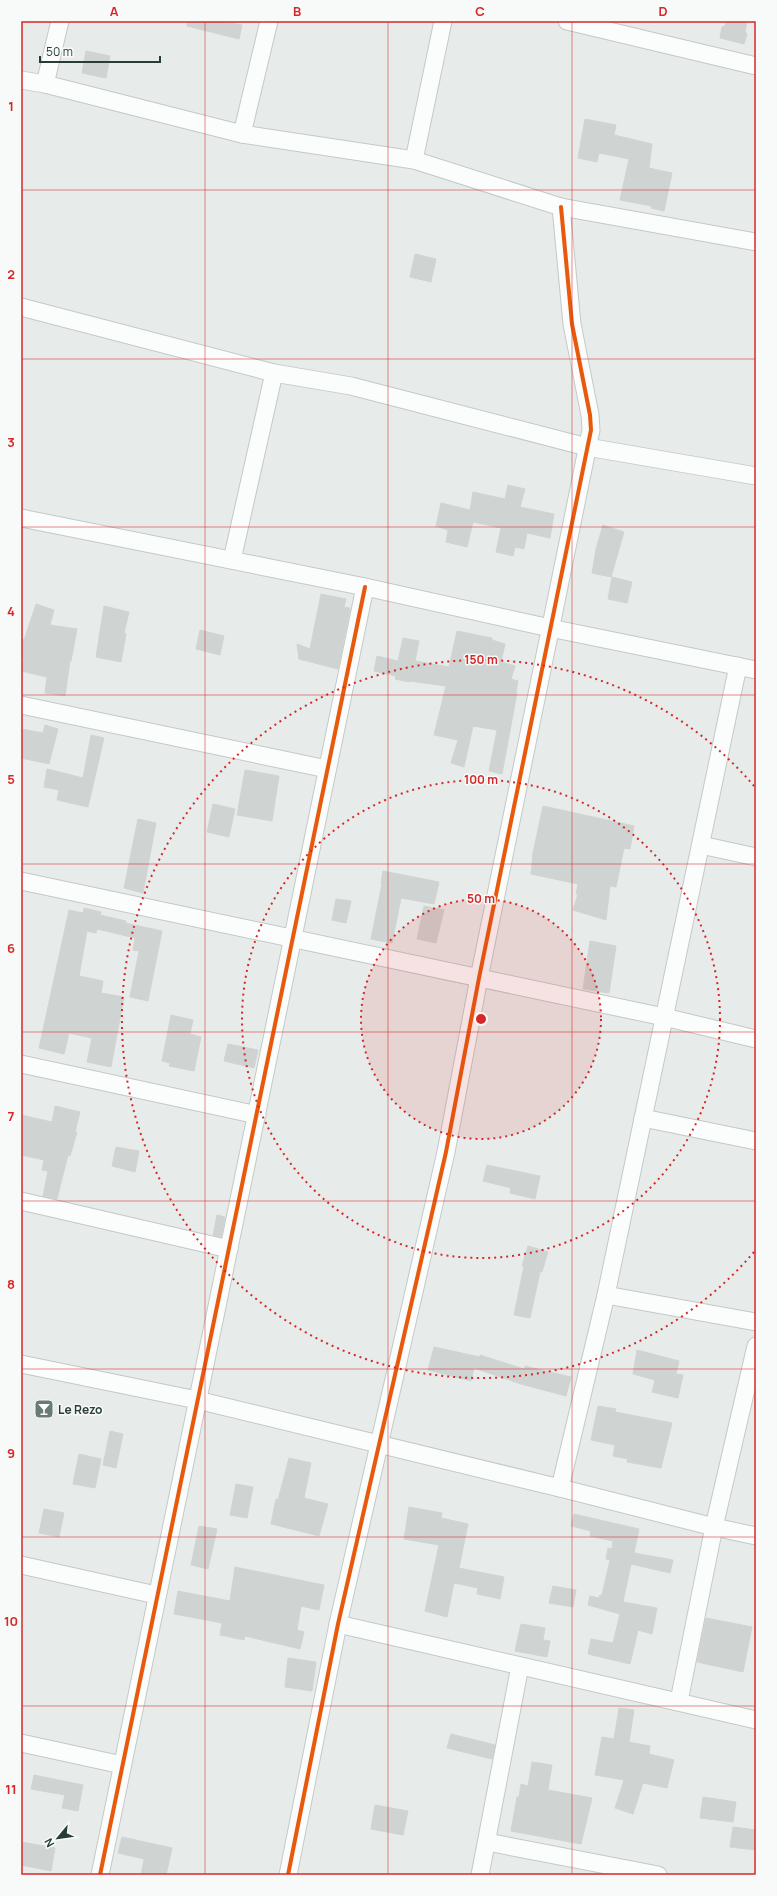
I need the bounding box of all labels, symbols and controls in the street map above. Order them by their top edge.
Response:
text: A [110,2,119,20]
text: B [293,2,301,20]
text: C [475,2,485,20]
text: D [658,2,668,20]
scale bar [40,38,160,64]
text: 50 m [46,43,73,60]
text: 1 [8,97,14,115]
text: 2 [7,265,15,283]
text: 3 [7,433,15,451]
text: 4 [7,602,15,620]
text: 150 m [464,651,498,668]
text: 5 [7,770,15,788]
text: 100 m [464,771,498,788]
text: 50 m [467,890,495,907]
text: 6 [7,939,15,957]
centre of rings [474,1012,488,1026]
text: 7 [8,1107,15,1125]
text: 8 [7,1275,15,1293]
bar icon: Le Rezo [33,1398,55,1420]
place label: Le Rezo [58,1401,103,1418]
text: 9 [7,1444,15,1462]
text: 10 [4,1612,18,1630]
text: 11 [5,1780,17,1798]
north arrow [38,1818,78,1858]
text: N [40,1836,57,1850]

